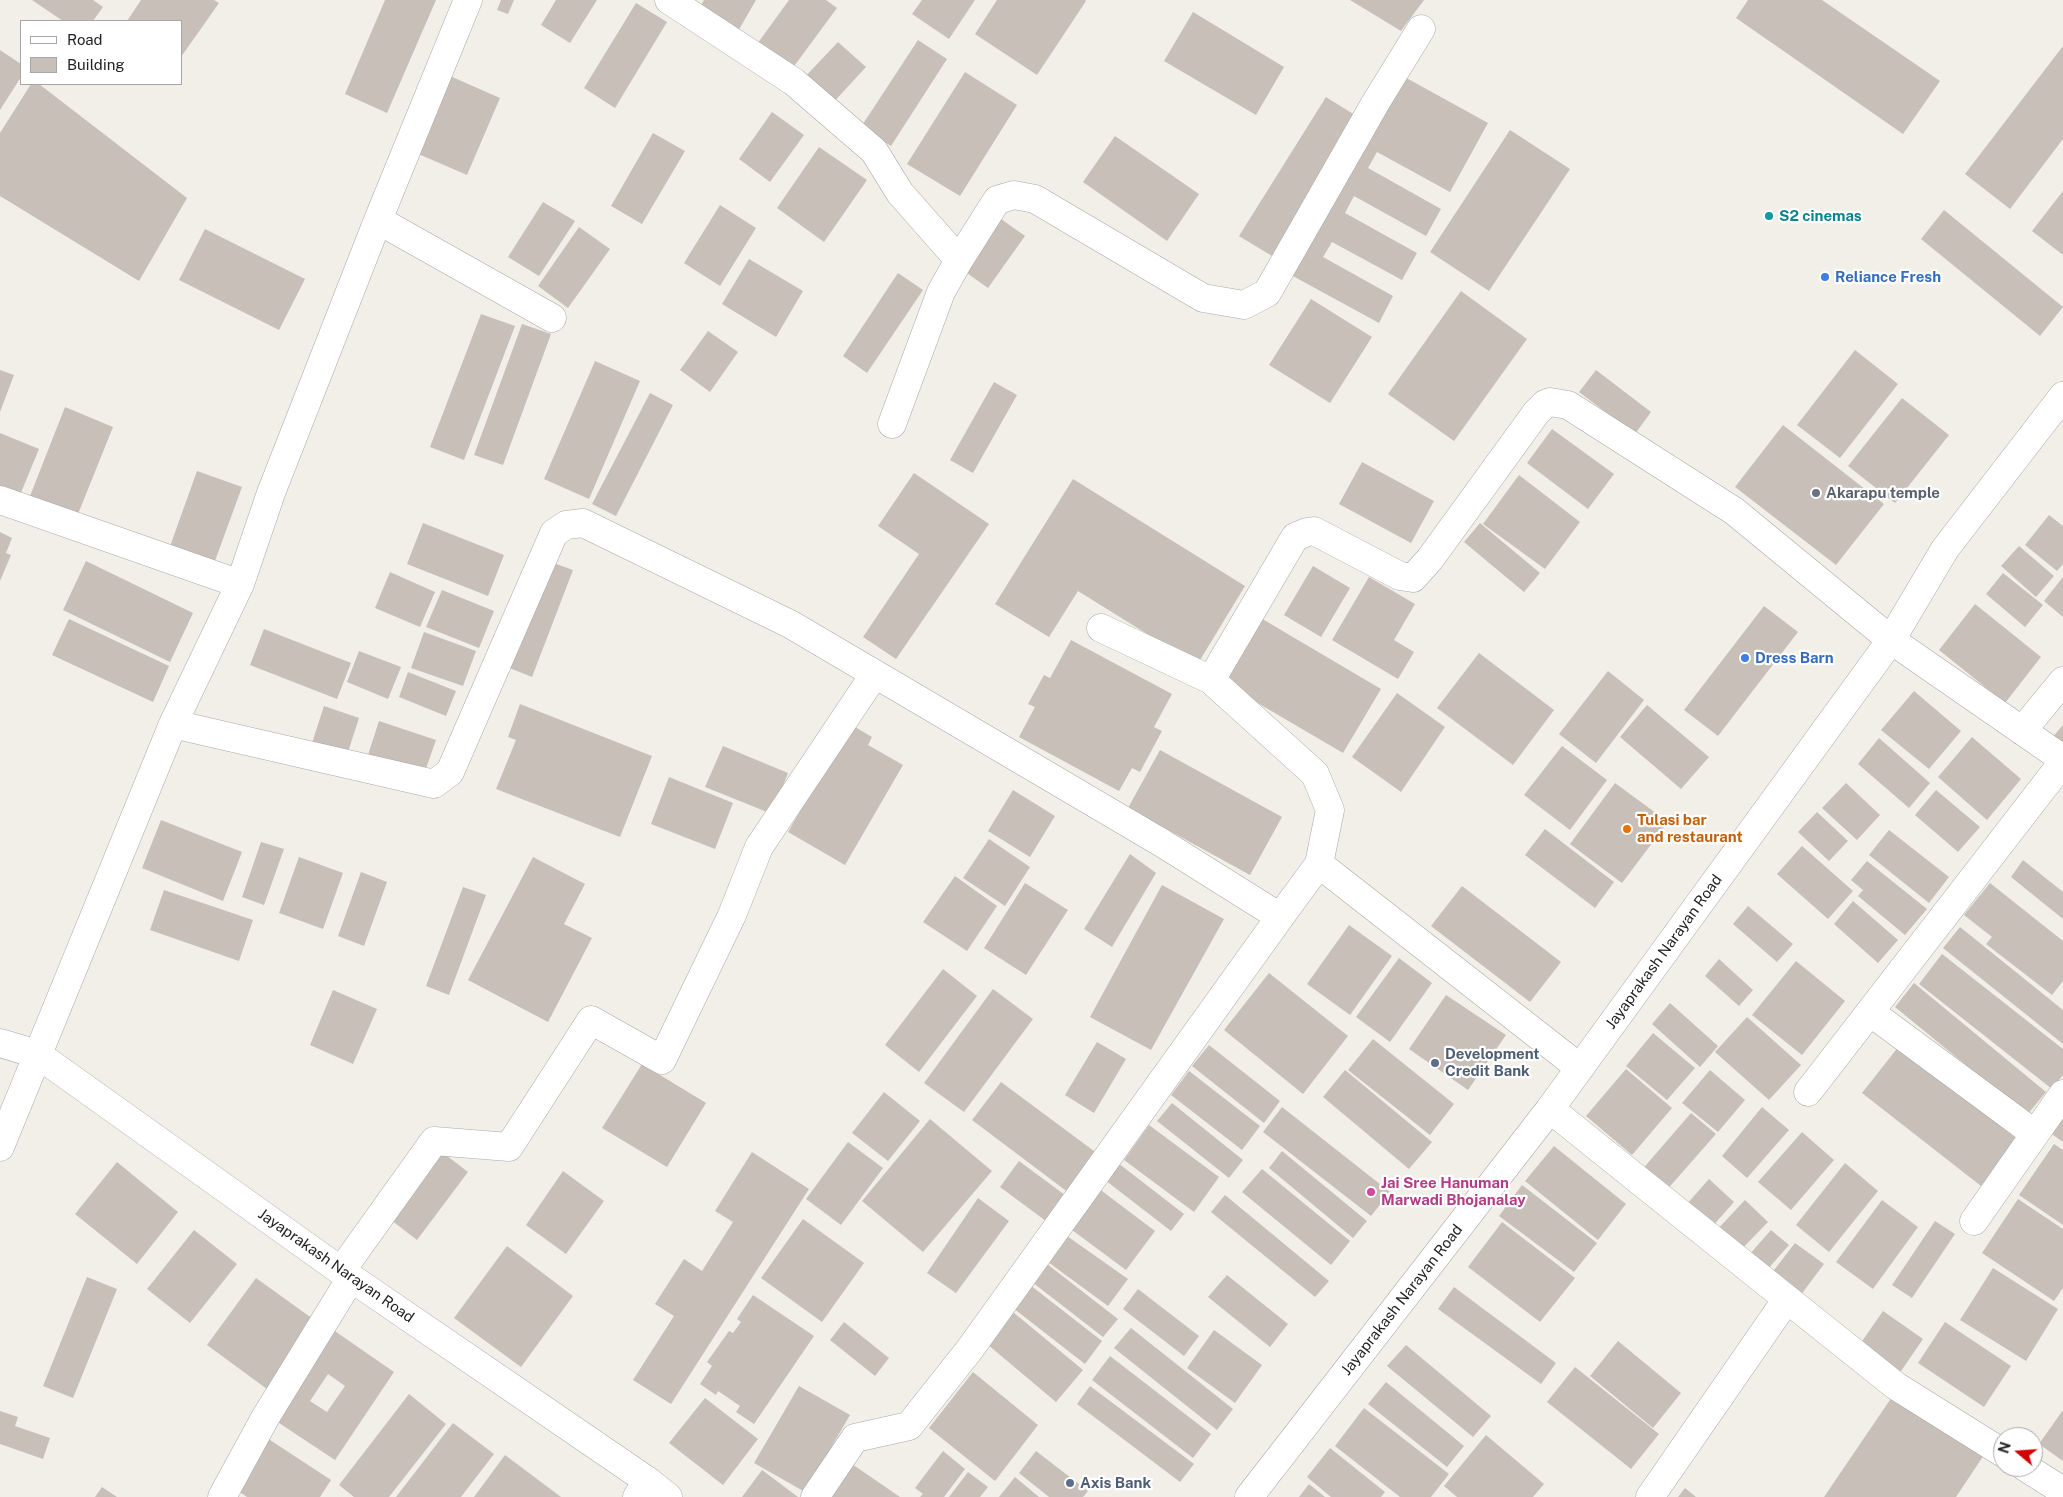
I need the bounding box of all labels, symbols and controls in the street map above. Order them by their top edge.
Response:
legend [20,20,182,85]
text: Road [67,31,103,48]
text: Building [67,56,125,73]
place label: S2 cinemas [1779,207,1862,225]
marker: S2 cinemas [1763,210,1775,222]
place label: Reliance Fresh [1835,268,1941,286]
marker: Reliance Fresh [1819,271,1831,283]
place label: Akarapu temple [1826,484,1940,502]
marker: Akarapu temple [1810,487,1822,499]
place label: Dress Barn [1755,649,1834,667]
marker: Dress Barn [1739,652,1751,664]
place label: Tulasi bar and restaurant [1637,811,1743,846]
marker: Tulasi bar and restaurant [1621,823,1633,835]
street label: Jayaprakash Narayan Road [1602,871,1726,1033]
place label: Development Credit Bank [1445,1045,1540,1080]
marker: Development Credit Bank [1429,1057,1441,1069]
place label: Jai Sree Hanuman Marwadi Bhojanalay [1381,1174,1526,1209]
marker: Jai Sree Hanuman Marwadi Bhojanalay [1365,1186,1377,1198]
street label: Jayaprakash Narayan Road [255,1205,417,1327]
street label: Jayaprakash Narayan Road [1338,1221,1466,1379]
north arrow [1993,1427,2043,1477]
text: N [1995,1440,2014,1455]
place label: Axis Bank [1080,1474,1151,1492]
marker: Axis Bank [1064,1477,1076,1489]

